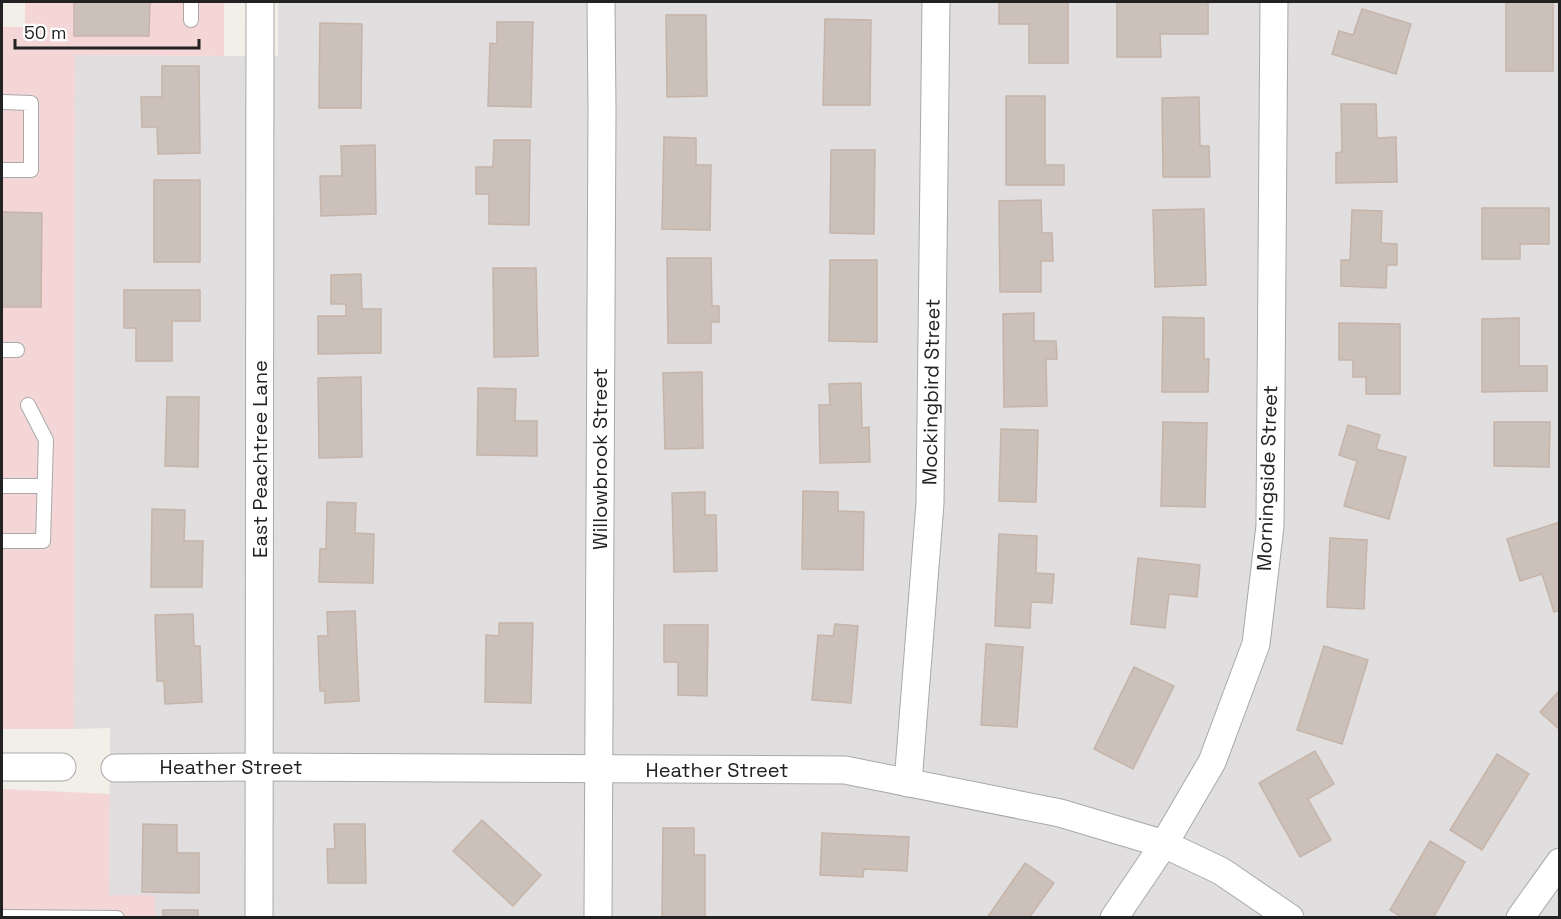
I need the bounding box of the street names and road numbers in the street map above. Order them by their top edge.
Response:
street label: Mockingbird Street [916,299,946,485]
street label: East Peachtree Lane [247,360,273,558]
street label: Willowbrook Street [587,368,613,550]
street label: Morningside Street [1251,385,1283,571]
street label: Heather Street [160,754,302,780]
street label: Heather Street [646,757,788,783]

